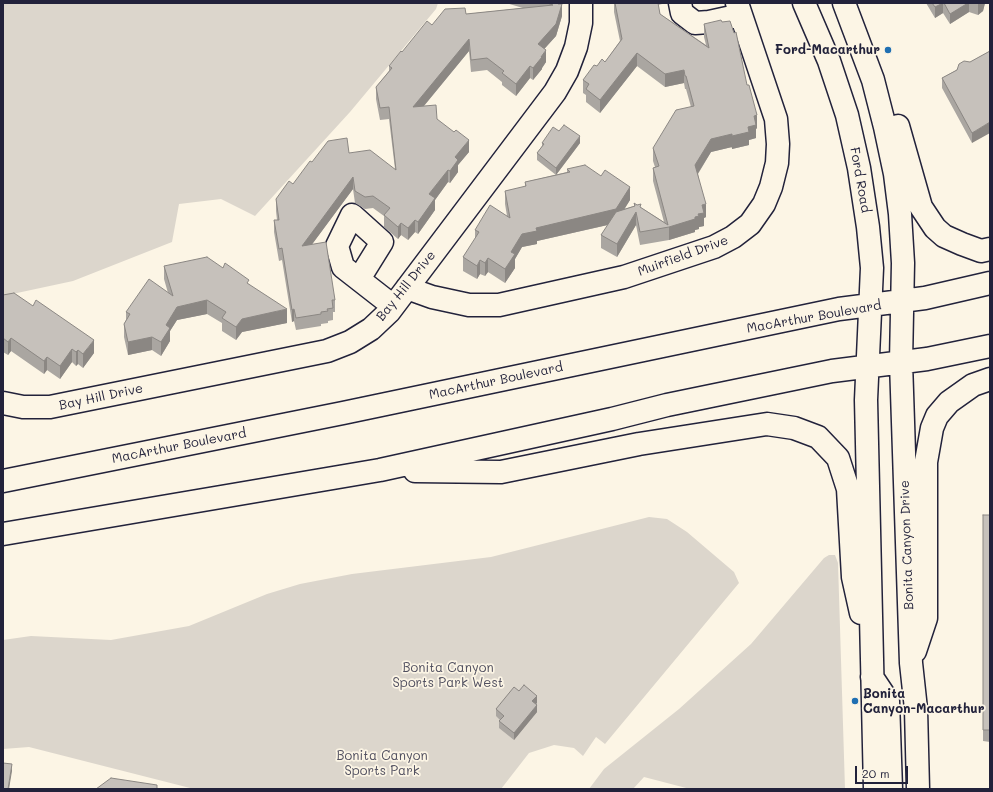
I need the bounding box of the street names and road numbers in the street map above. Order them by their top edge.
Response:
street label: Ford Road [847,146,873,214]
street label: Muirfield Drive [636,232,730,280]
street label: Bay Hill Drive [373,248,439,324]
street label: MacArthur Boulevard [745,297,883,337]
street label: MacArthur Boulevard [428,359,564,403]
street label: Bay Hill Drive [58,380,144,414]
street label: MacArthur Boulevard [111,425,247,467]
street label: Bonita Canyon Drive [897,480,917,610]

